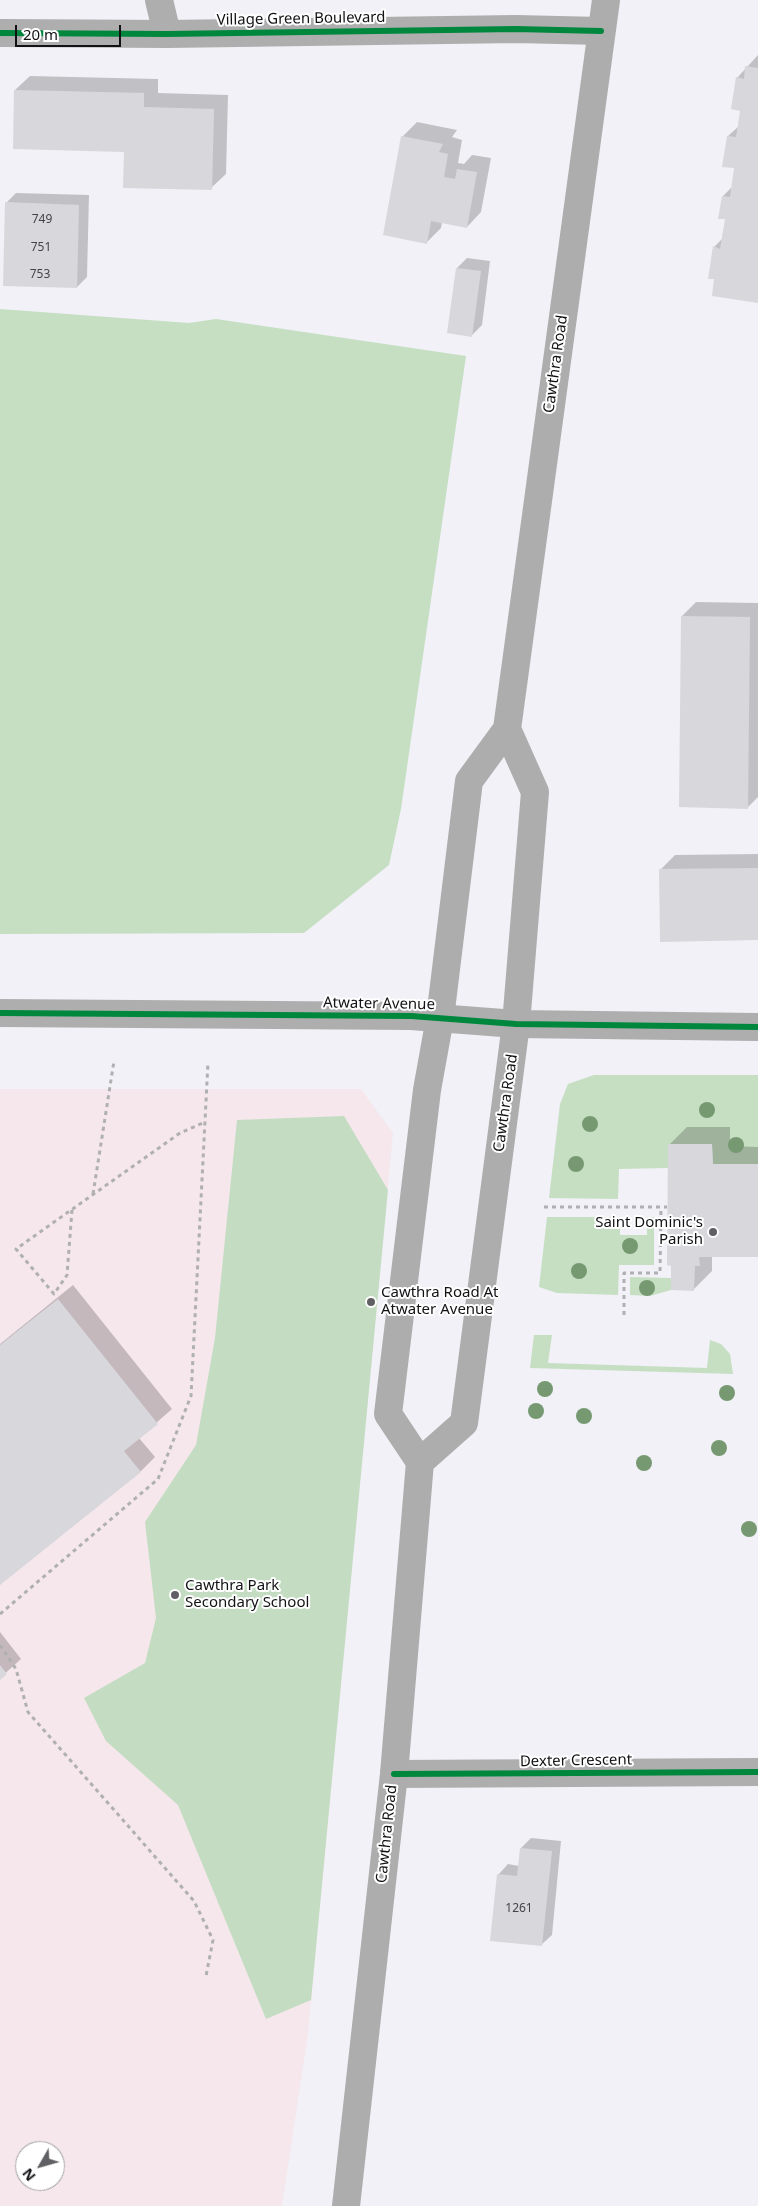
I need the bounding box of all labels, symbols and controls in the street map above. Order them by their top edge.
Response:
street label: Village Green Boulevard [216,9,386,29]
scale bar [18,15,124,47]
text: 20 m [23,24,58,44]
house number: 749 [32,213,52,227]
house number: 751 [31,241,51,255]
house number: 753 [30,268,50,282]
street label: Cawthra Road [540,314,572,414]
street label: Atwater Avenue [323,994,435,1014]
street label: Cawthra Road [490,1053,522,1153]
place label: Saint Dominic's Parish [595,1214,703,1249]
marker: Saint Dominic's Parish [707,1226,719,1238]
place label: Cawthra Road At Atwater Avenue [381,1284,499,1319]
marker: Cawthra Road At Atwater Avenue [365,1296,377,1308]
place label: Cawthra Park Secondary School [185,1577,309,1612]
marker: Cawthra Park Secondary School [169,1589,181,1601]
street label: Dexter Crescent [520,1751,632,1771]
street label: Cawthra Road [373,1784,401,1884]
house number: 1261 [505,1902,533,1916]
north arrow [15,2141,65,2191]
text: N [18,2165,40,2185]

